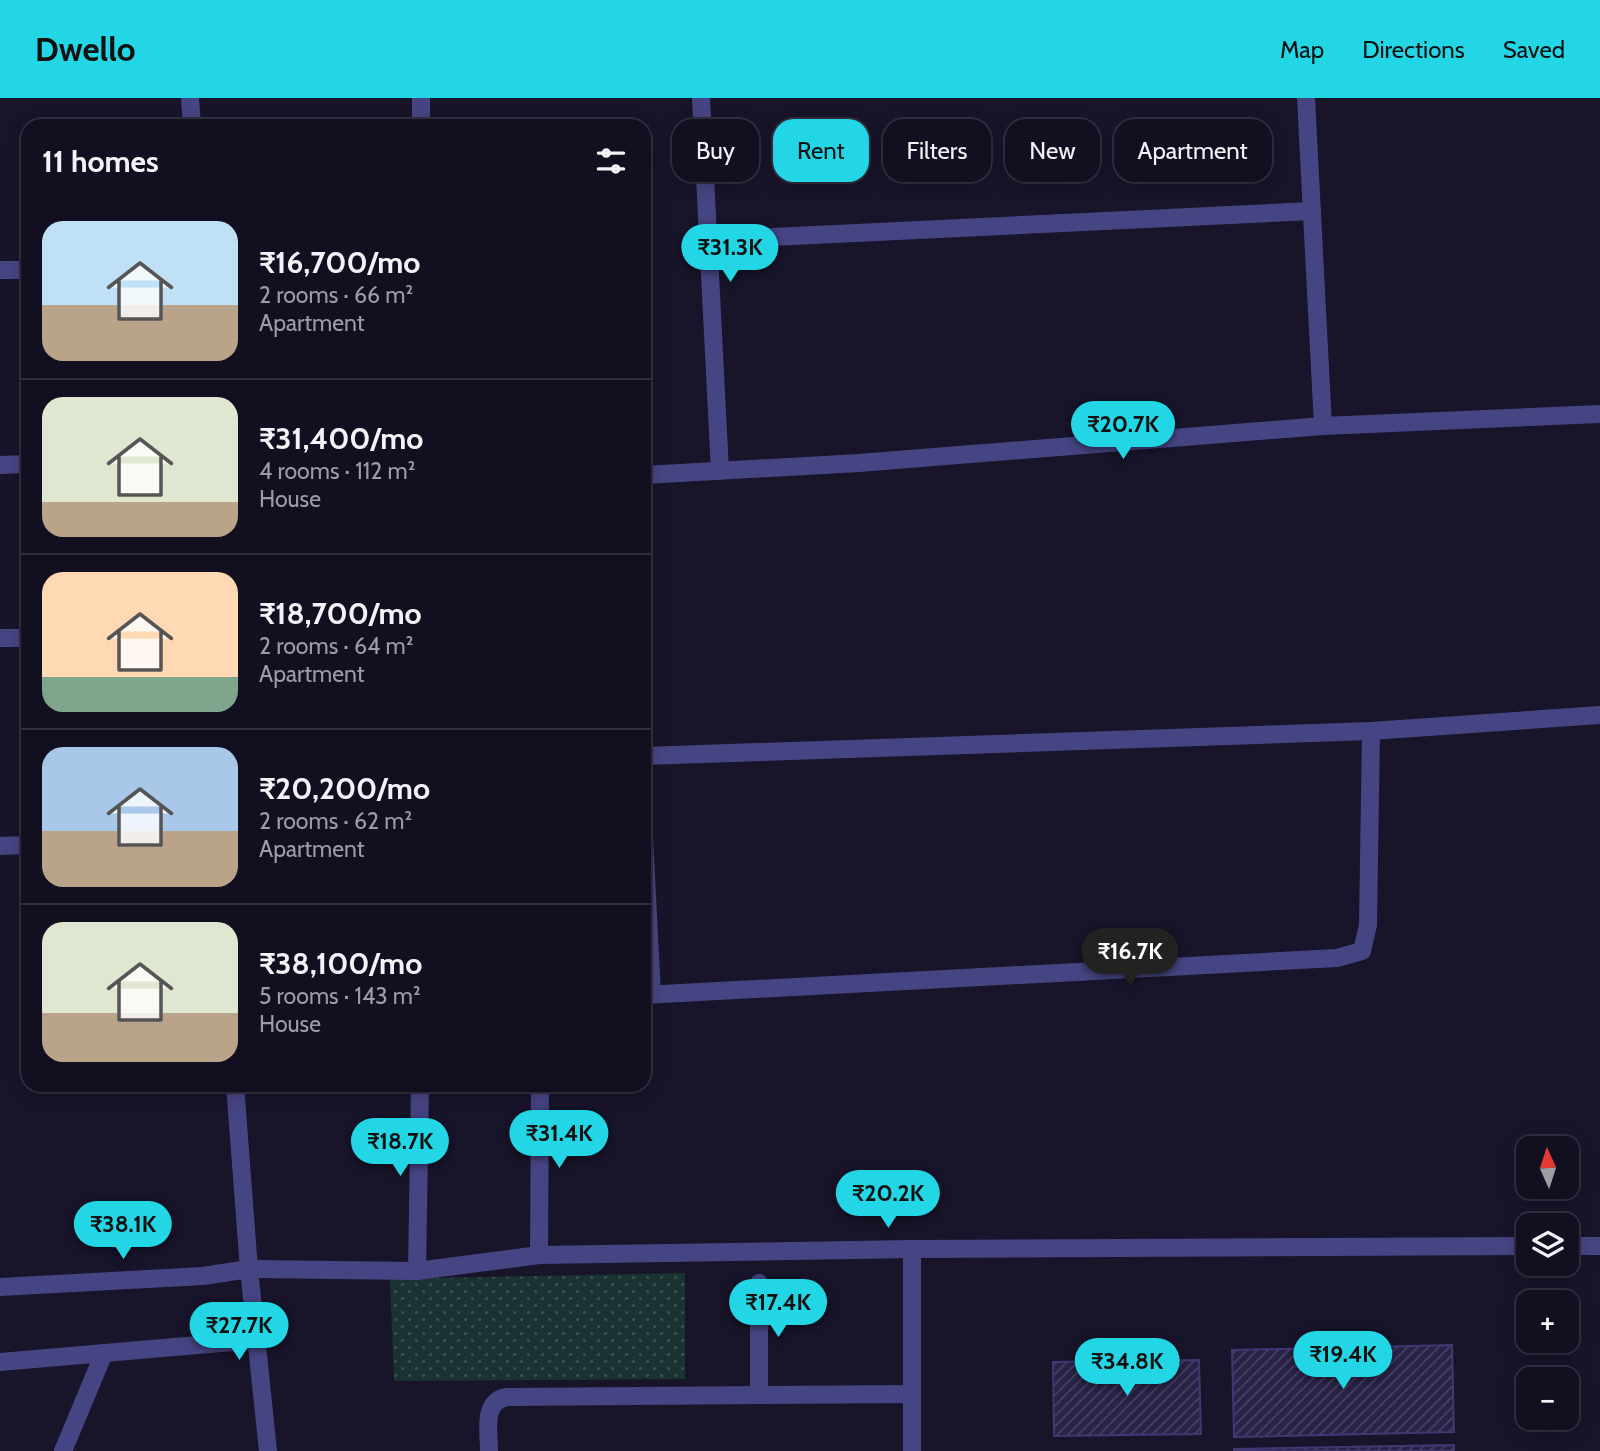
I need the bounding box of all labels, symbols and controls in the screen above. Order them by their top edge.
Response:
text: Dwello [35,29,136,69]
text: Map [1280,35,1324,64]
text: Directions [1362,35,1465,64]
text: Saved [1503,35,1565,64]
chip: Buy [672,119,759,182]
chip: Rent [773,119,869,182]
chip: Filters [883,119,991,182]
chip: New [1005,119,1100,182]
chip: Apartment [1114,119,1272,182]
icon: filters [592,142,630,180]
text: 11 homes [42,143,159,180]
pin: ₹31.3K [673,225,787,284]
text: ₹31.3K [697,233,763,261]
text: ₹16,700/mo [259,244,420,281]
icon: home [98,249,182,333]
text: 2 rooms · 66 m² [259,281,413,309]
text: Apartment [259,309,364,337]
pin: ₹20.7K [1066,402,1180,461]
text: ₹20.7K [1087,410,1159,438]
text: ₹31,400/mo [259,420,423,457]
icon: home [98,425,182,509]
text: 4 rooms · 112 m² [259,457,415,485]
text: House [259,485,321,513]
text: ₹18,700/mo [259,595,422,632]
icon: home [98,600,182,684]
text: 2 rooms · 64 m² [259,632,413,660]
text: Apartment [259,660,364,688]
text: ₹20,200/mo [259,770,430,807]
icon: home [98,775,182,859]
text: 2 rooms · 62 m² [259,807,412,835]
text: Apartment [259,835,364,863]
pin: ₹16.7K [1073,928,1187,988]
text: ₹16.7K [1097,937,1163,965]
text: ₹38,100/mo [259,945,422,982]
icon: home [98,950,182,1034]
text: 5 rooms · 143 m² [259,982,421,1010]
text: House [259,1010,321,1038]
pin: ₹31.4K [502,1110,616,1170]
pin: ₹18.7K [343,1118,457,1178]
text: ₹31.4K [525,1119,593,1147]
text: ₹18.7K [367,1127,433,1155]
north arrow [1516,1136,1578,1199]
map controls [1516,1136,1579,1430]
pin: ₹20.2K [831,1170,945,1230]
text: ₹20.2K [852,1179,924,1207]
pin: ₹38.1K [66,1202,180,1261]
text: ₹38.1K [90,1210,156,1238]
button: layers [1516,1213,1579,1276]
pin: ₹17.4K [721,1280,835,1339]
text: ₹17.4K [745,1288,811,1316]
button: + [1516,1290,1579,1353]
pin: ₹27.7K [182,1302,296,1362]
text: ₹27.7K [206,1311,272,1339]
pin: ₹19.4K [1286,1332,1400,1391]
pin: ₹34.8K [1070,1338,1184,1398]
text: ₹19.4K [1309,1340,1377,1368]
text: ₹34.8K [1091,1347,1163,1375]
button: − [1516,1367,1579,1430]

